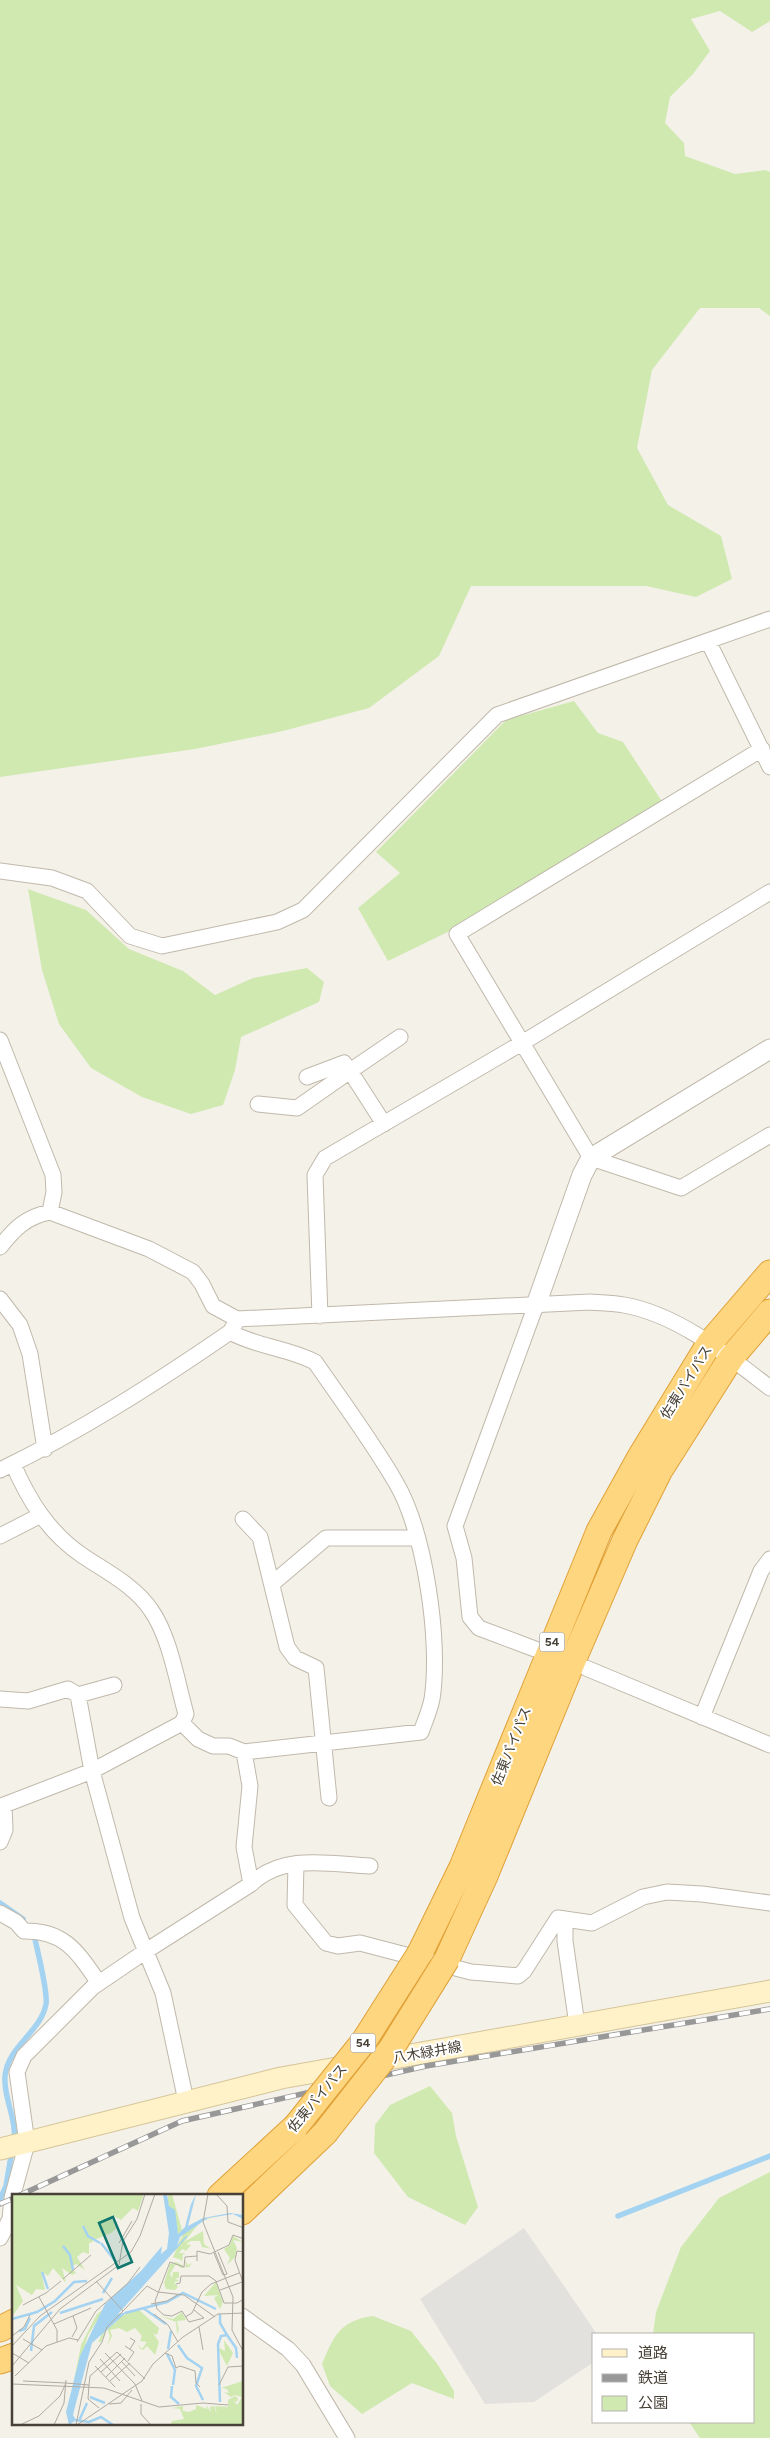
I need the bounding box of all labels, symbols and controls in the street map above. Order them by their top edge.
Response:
street label: 佐東バイパス [657,1342,716,1422]
road number: 54 [540,1632,564,1651]
street label: 佐東バイパス [488,1704,535,1788]
road number: 54 [350,2034,376,2052]
street label: 八木緑井線 [391,2038,463,2067]
street label: 佐東バイパス [284,2061,351,2136]
inset map [12,2194,244,2426]
legend [592,2333,755,2423]
text: 道路 [638,2344,668,2362]
text: 鉄道 [638,2369,668,2387]
text: 公園 [638,2394,668,2412]

